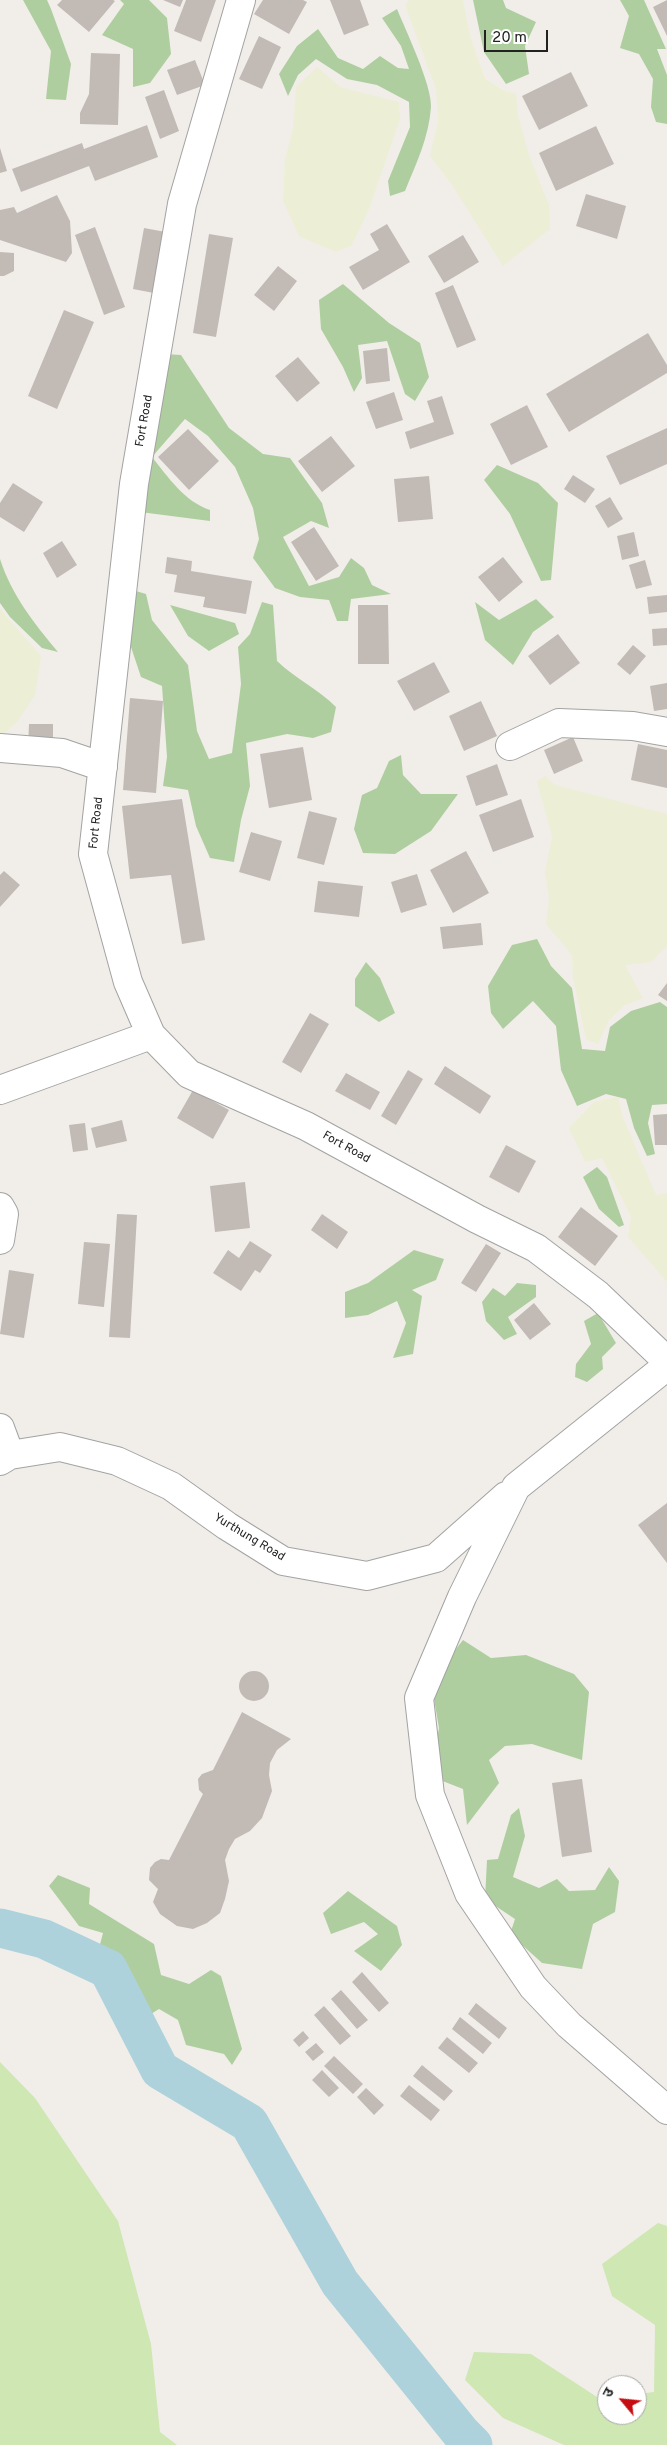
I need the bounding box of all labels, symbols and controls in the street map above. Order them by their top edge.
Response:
scale bar [487,20,551,52]
text: 20 m [492,29,527,48]
street label: Fort Road [133,394,157,448]
street label: Fort Road [87,796,107,850]
street label: Fort Road [320,1129,372,1167]
street label: Yurthung Road [211,1511,287,1565]
north arrow [597,2375,647,2425]
text: उ [600,2386,619,2401]

